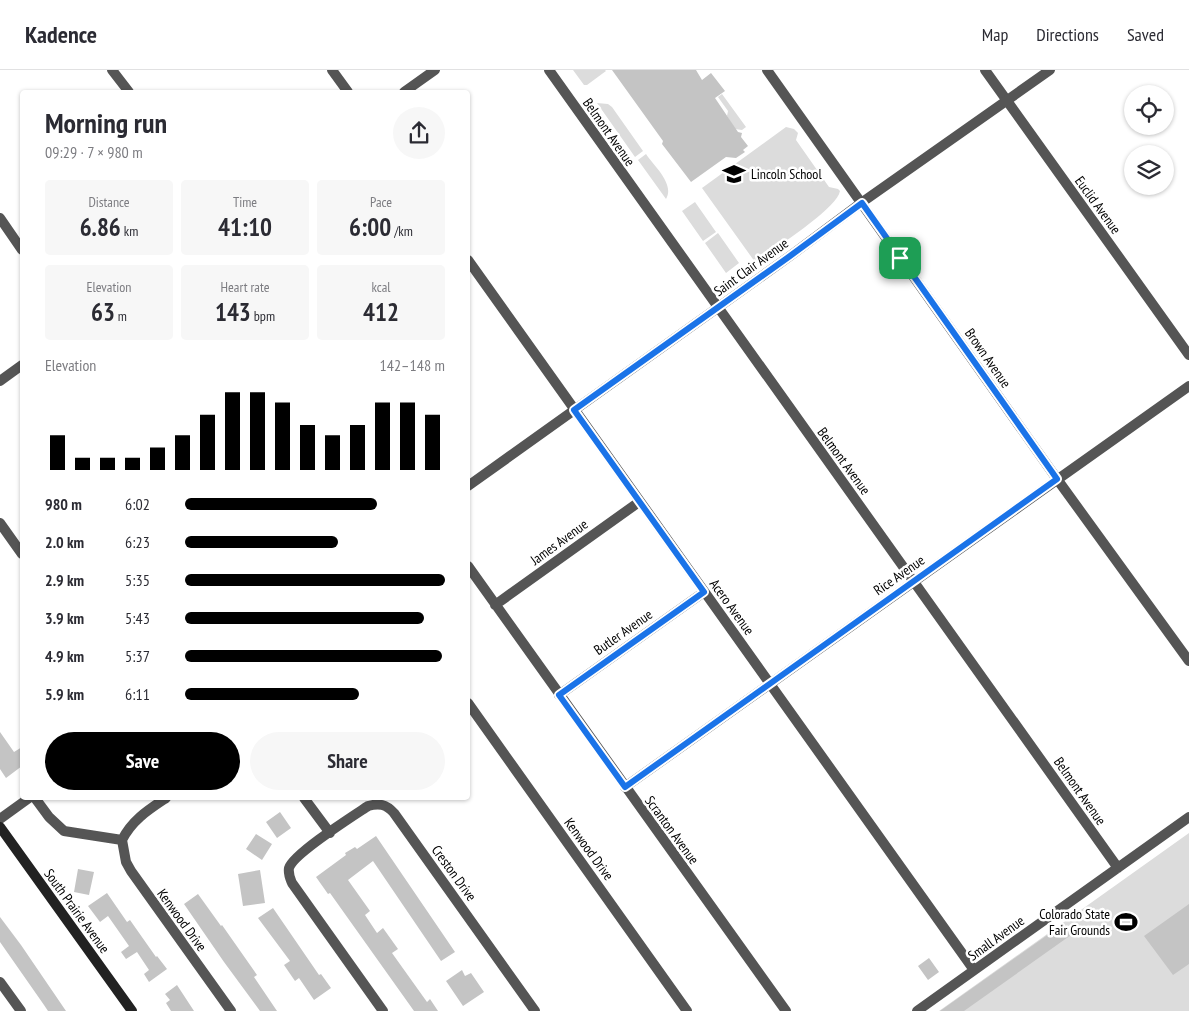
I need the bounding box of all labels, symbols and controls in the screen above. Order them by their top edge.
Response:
text: Kadence [25,19,97,50]
text: Map [982,23,1008,46]
text: Directions [1036,23,1099,46]
text: Saved [1127,23,1164,46]
map controls [1124,85,1174,195]
button: locate [1124,85,1174,135]
street label: Belmont Avenue [579,95,639,170]
text: Morning run [45,104,167,141]
button: share [393,107,445,159]
text: 09:29 · 7 × 980 m [45,142,143,162]
button: layers [1124,145,1174,195]
school or university icon: Lincoln School [721,161,747,187]
place label: Lincoln School [751,165,822,183]
street label: Euclid Avenue [1071,172,1125,238]
text: Distance [88,193,130,211]
text: Time [233,193,257,211]
text: Pace [370,193,392,211]
text: 6.86 [80,211,121,243]
text: 41:10 [218,211,272,243]
text: 6:00 [349,211,391,243]
text: km [121,222,138,240]
text: /km [391,222,413,240]
street label: Saint Clair Avenue [710,234,792,300]
pin [879,237,921,279]
icon: arrive [886,244,914,272]
text: Elevation [87,278,131,296]
text: Heart rate [221,278,269,296]
text: kcal [371,278,391,296]
text: 63 [91,296,115,328]
text: 143 [215,296,251,328]
text: 412 [363,296,399,328]
text: m [115,307,127,325]
text: bpm [251,307,275,325]
street label: Brown Avenue [961,325,1015,391]
text: Elevation [45,355,96,375]
text: 142–148 m [380,355,445,375]
street label: Belmont Avenue [814,424,875,498]
text: 980 m [45,494,82,514]
text: 6:02 [125,494,150,514]
street label: James Avenue [526,515,591,569]
text: 2.0 km [45,532,84,552]
text: 6:23 [125,532,150,552]
street label: Rice Avenue [870,551,928,599]
text: 2.9 km [45,570,84,590]
text: 5:35 [125,570,150,590]
street label: Acero Avenue [706,575,758,639]
street label: Butler Avenue [590,605,656,659]
text: 3.9 km [45,608,84,628]
text: 5:43 [125,608,150,628]
text: 4.9 km [45,646,84,666]
text: 5:37 [125,646,150,666]
text: 5.9 km [45,684,84,704]
text: 6:11 [125,684,150,704]
button: Save [45,732,240,790]
button: Share [250,732,445,790]
street label: Belmont Avenue [1050,754,1110,829]
street label: Scranton Avenue [641,792,703,868]
street label: Kenwood Drive [560,814,618,884]
street label: Creston Drive [428,841,480,905]
street label: South Prairie Avenue [40,865,114,957]
street label: Kenwood Drive [153,885,211,955]
place label: Colorado State Fair Grounds [1039,905,1110,939]
sports icon: Colorado State Fair Grounds [1113,909,1139,935]
street label: Small Avenue [964,911,1028,964]

